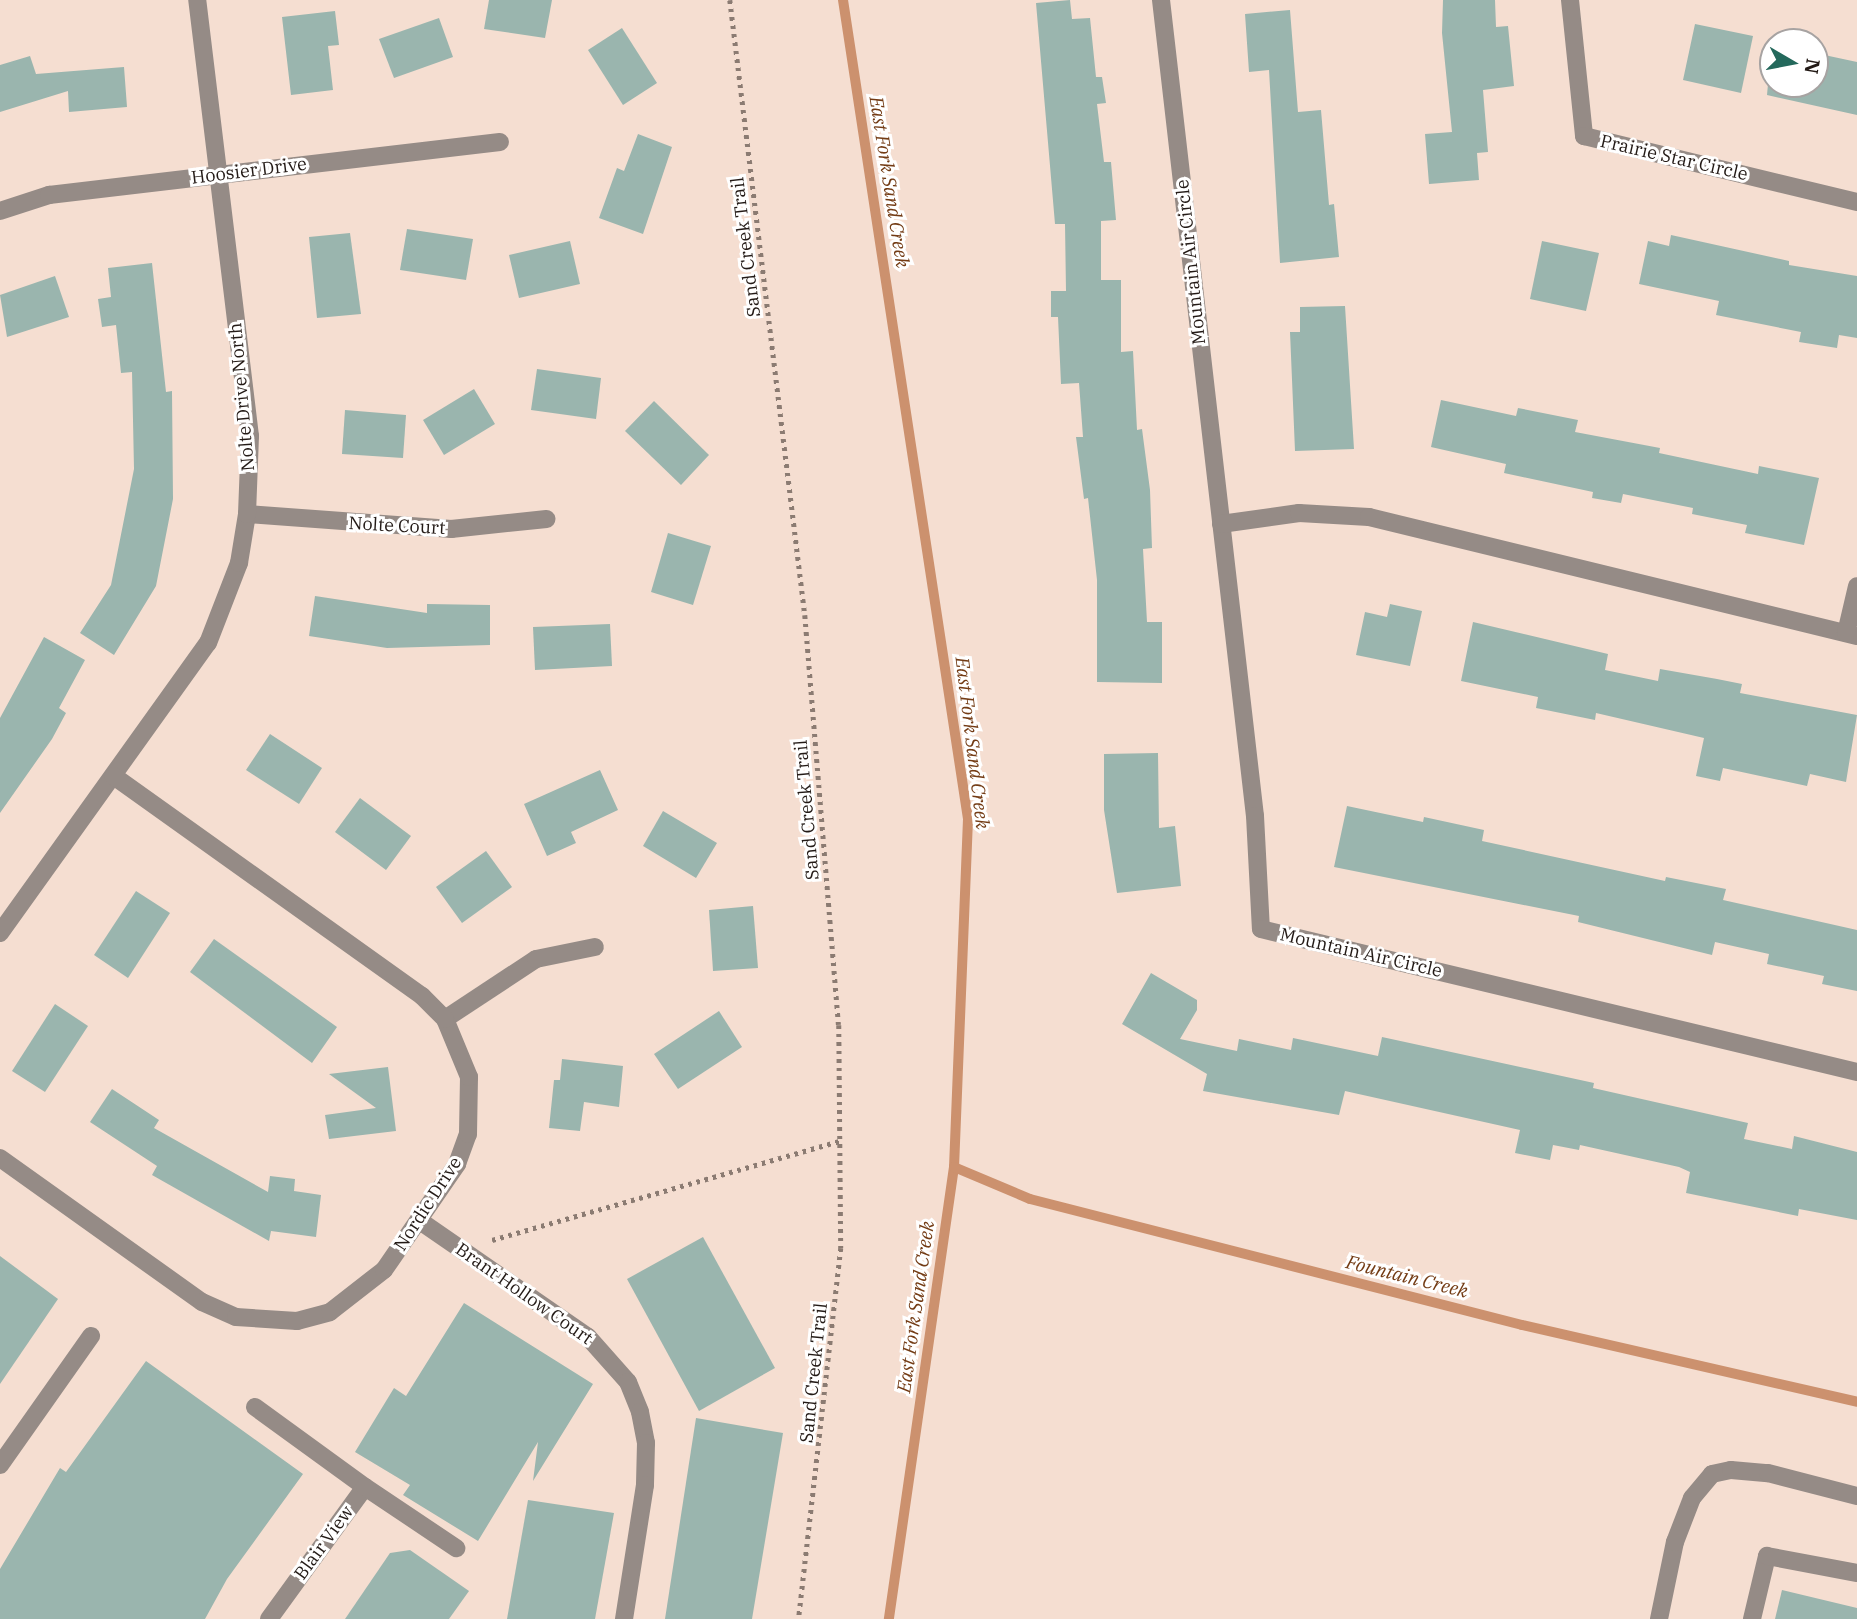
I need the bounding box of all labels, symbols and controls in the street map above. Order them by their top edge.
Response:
north arrow [1759,28,1829,98]
text: N [1800,57,1826,76]
water label: East Fork Sand Creek [864,95,914,269]
street label: Prairie Star Circle [1598,131,1750,185]
street label: Hoosier Drive [190,153,308,189]
street label: Sand Creek Trail [727,176,765,318]
street label: Mountain Air Circle [1172,178,1210,346]
street label: Nolte Drive North [225,322,259,472]
street label: Nolte Court [348,513,446,539]
water label: East Fork Sand Creek [950,656,994,830]
street label: Sand Creek Trail [790,739,824,881]
street label: Mountain Air Circle [1278,924,1444,982]
street label: Nordic Drive [390,1153,466,1255]
water label: East Fork Sand Creek [893,1220,939,1394]
street label: Brant Hollow Court [451,1239,597,1349]
water label: Fountain Creek [1344,1251,1470,1303]
street label: Sand Creek Trail [796,1302,832,1444]
street label: Blair View [290,1502,358,1584]

